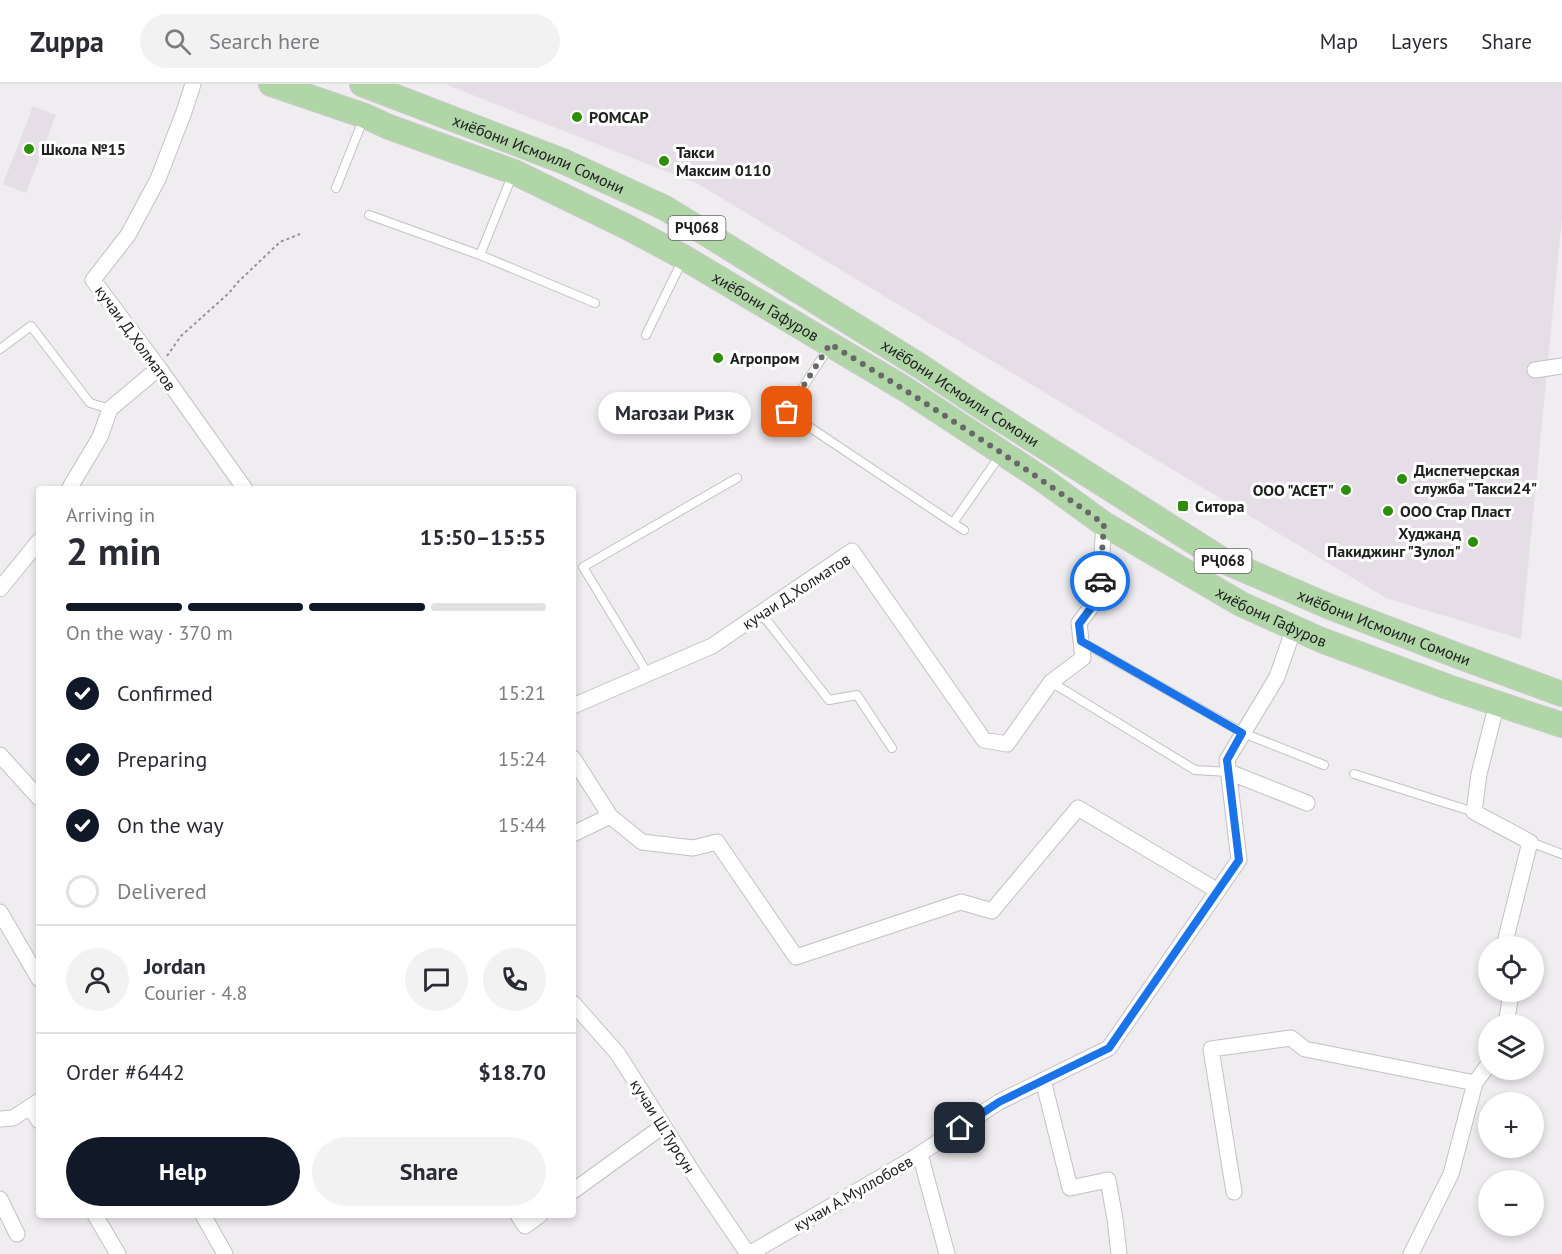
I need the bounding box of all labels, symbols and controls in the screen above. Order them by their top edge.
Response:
search box [140,14,560,68]
text: Zuppa [30,23,104,60]
icon: search [161,25,194,58]
text: Search here [209,27,320,55]
text: Map [1320,28,1358,55]
text: Layers [1391,28,1448,55]
text: Share [1481,28,1532,55]
place label: РОМСАР [589,107,649,127]
street label: хиёбони Исмоили Сомони [450,110,628,198]
marker: РОМСАР [570,110,584,124]
place label: Школа №15 [41,139,126,159]
marker: Школа №15 [22,142,36,156]
place label: Такси Максим 0110 [676,142,771,180]
marker: Такси Максим 0110 [657,154,671,168]
road number: РҶ068 [668,216,726,240]
street label: хиёбони Гафуров [709,267,823,346]
street label: кучаи Д,Холматов [91,281,181,395]
street label: хиёбони Исмоили Сомони [878,334,1043,451]
place label: Агропром [730,348,799,368]
marker: Агропром [711,351,725,365]
pin [761,386,812,437]
callout: Магозаи Ризк [598,391,751,433]
icon: bag [770,395,803,428]
text: Магозаи Ризк [615,400,734,426]
place label: Диспетчерская служба "Такси24" [1414,460,1537,498]
marker: Диспетчерская служба "Такси24" [1395,472,1409,486]
place label: ООО "АСЕТ" [1253,480,1334,500]
marker: ООО "АСЕТ" [1339,483,1353,497]
place label: Ситора [1195,496,1244,516]
marker: Ситора [1176,499,1190,513]
place label: ООО Стар Пласт [1400,501,1511,521]
text: Arriving in [66,502,155,528]
marker: ООО Стар Пласт [1381,504,1395,518]
text: 15:50–15:55 [420,523,546,551]
place label: Худжанд Пакиджинг "Зулол" [1327,523,1461,561]
text: 2 min [66,525,161,576]
marker: Худжанд Пакиджинг "Зулол" [1466,535,1480,549]
street label: кучаи Д,Холматов [738,548,854,633]
road number: РҶ068 [1194,549,1252,573]
courier [1070,551,1130,611]
icon: car [1084,565,1117,598]
street label: хиёбони Гафуров [1212,581,1330,651]
street label: хиёбони Исмоили Сомони [1295,584,1474,670]
text: On the way · 370 m [66,620,233,646]
icon: check [66,677,99,710]
text: Confirmed [117,679,213,707]
text: 15:21 [498,680,546,706]
icon: check [66,743,99,776]
text: Preparing [117,745,207,773]
text: 15:24 [498,746,546,772]
icon: check [66,809,99,842]
text: On the way [117,811,224,839]
text: 15:44 [498,812,546,838]
text: Delivered [117,877,207,905]
map controls [1478,936,1544,1236]
button: locate [1478,936,1544,1002]
button: person [66,948,129,1011]
button: chat [405,948,468,1011]
button: phone [483,948,546,1011]
text: Jordan [144,952,206,980]
text: Courier · 4.8 [144,980,247,1006]
button: layers [1478,1014,1544,1080]
text: Order #6442 [66,1058,185,1086]
text: $18.70 [478,1058,546,1086]
street label: кучаи Ш.Турсун [626,1075,700,1177]
button: + [1478,1092,1544,1158]
pin [934,1102,985,1153]
icon: home [943,1111,976,1144]
button: Help [66,1137,300,1206]
button: Share [312,1137,546,1206]
street label: кучаи А.Муллобоев [790,1151,916,1235]
button: − [1478,1170,1544,1236]

